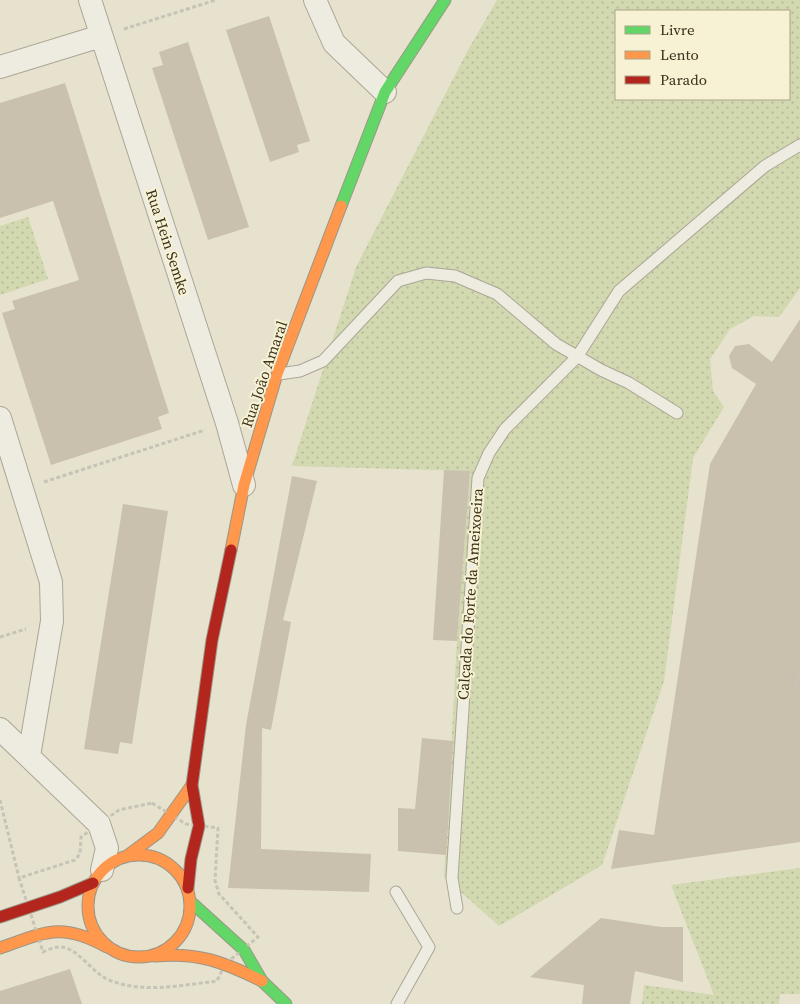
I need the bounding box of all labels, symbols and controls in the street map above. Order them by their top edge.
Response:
legend [615,10,790,100]
text: Livre [660,19,695,40]
text: Lento [660,44,699,65]
text: Parado [660,69,707,90]
street label: Rua Hein Semke [141,186,195,298]
street label: Rua João Amaral [236,317,292,430]
street label: Calçada do Forte da Ameixoeira [452,487,488,700]

